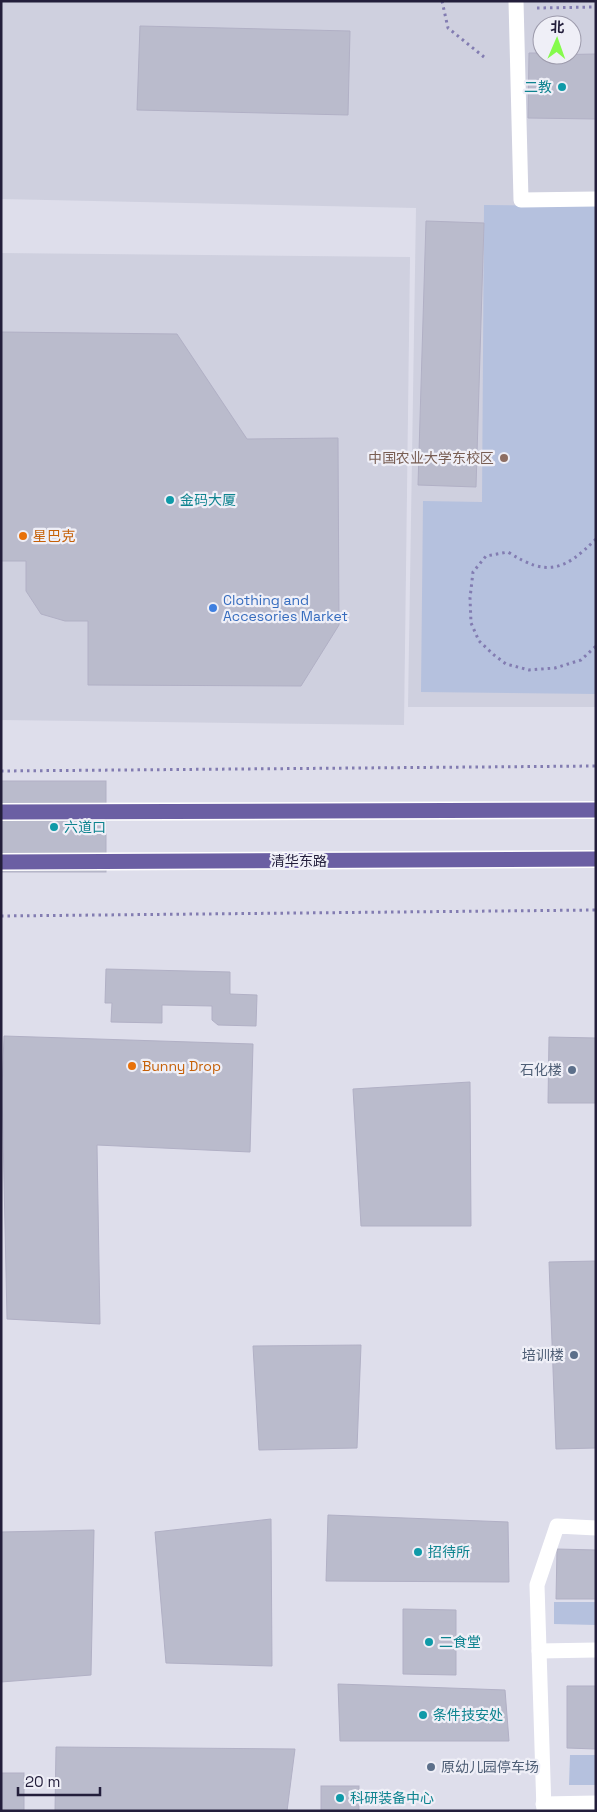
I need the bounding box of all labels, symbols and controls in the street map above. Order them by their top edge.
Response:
north arrow [532,15,582,65]
text: 北 [550,18,565,36]
place label: 二教 [524,78,552,96]
marker: 二教 [556,81,568,93]
place label: 中国农业大学东校区 [368,449,494,467]
marker: 中国农业大学东校区 [498,452,510,464]
place label: 金码大厦 [180,491,236,509]
marker: 金码大厦 [164,494,176,506]
place label: 星巴克 [33,527,75,545]
marker: 星巴克 [17,530,29,542]
place label: Clothing and Accesories Market [223,591,348,625]
marker: Clothing and Accesories Market [207,602,219,614]
place label: 六道口 [64,818,106,836]
marker: 六道口 [48,821,60,833]
street label: 清华东路 [271,852,327,870]
place label: Bunny Drop [142,1057,221,1075]
marker: Bunny Drop [126,1060,138,1072]
place label: 石化楼 [520,1061,562,1079]
marker: 石化楼 [566,1064,578,1076]
place label: 培训楼 [522,1346,564,1364]
marker: 培训楼 [568,1349,580,1361]
place label: 招待所 [428,1543,470,1561]
marker: 招待所 [412,1546,424,1558]
place label: 二食堂 [439,1633,481,1651]
marker: 二食堂 [423,1636,435,1648]
place label: 条件技安处 [433,1706,503,1724]
marker: 条件技安处 [417,1709,429,1721]
place label: 原幼儿园停车场 [441,1758,539,1776]
marker: 原幼儿园停车场 [425,1761,437,1773]
scale bar [18,1764,100,1796]
text: 20 m [25,1772,60,1791]
place label: 科研装备中心 [350,1789,434,1807]
marker: 科研装备中心 [334,1792,346,1804]

